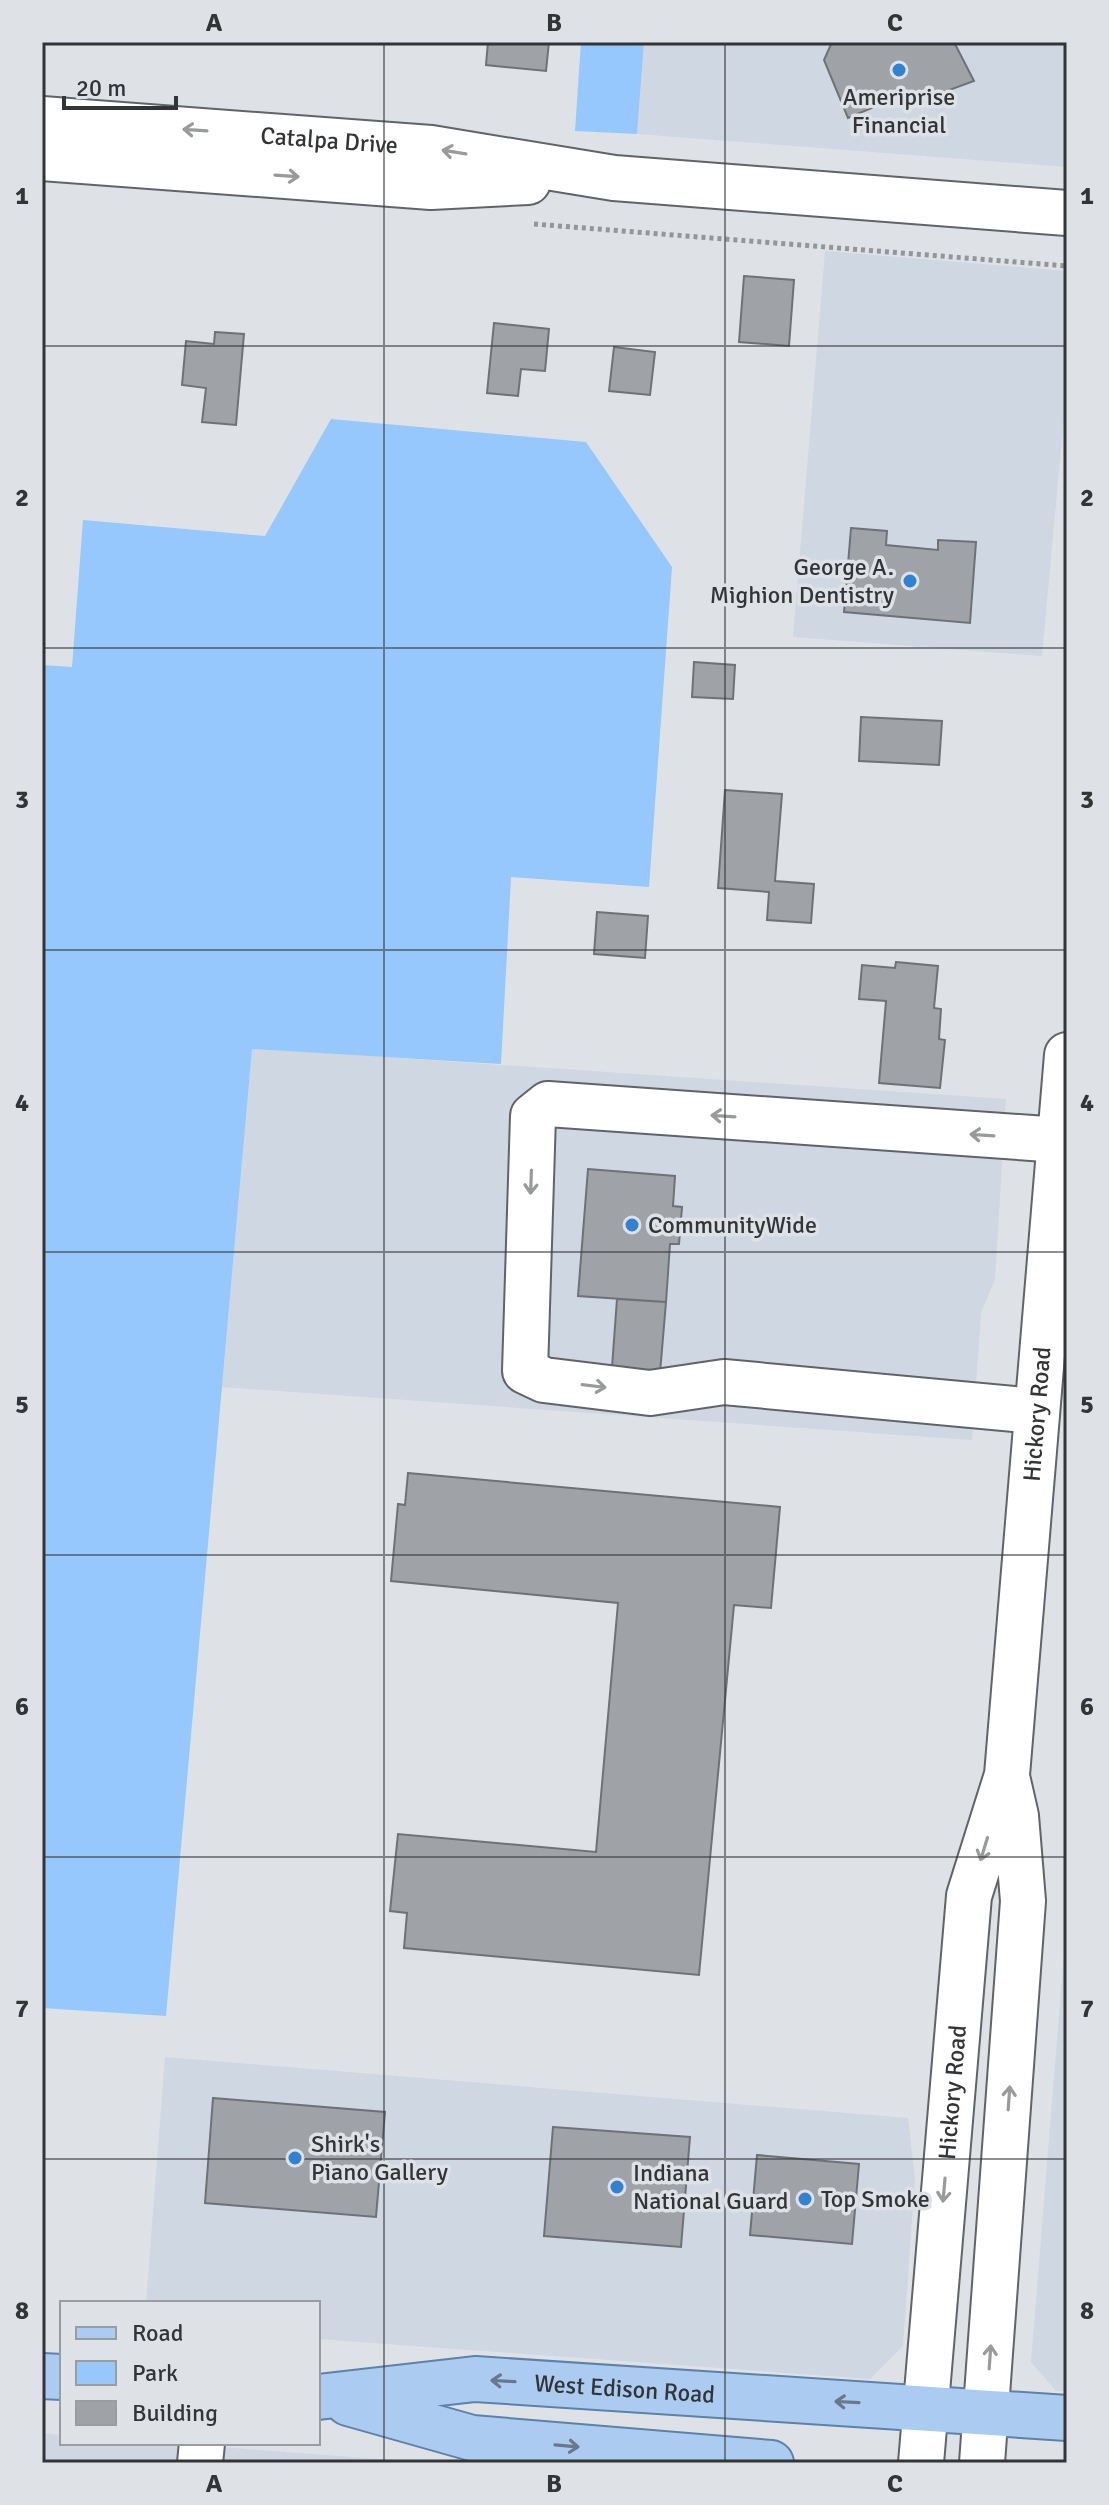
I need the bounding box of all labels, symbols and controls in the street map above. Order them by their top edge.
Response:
text: A [206,7,223,39]
text: B [546,7,562,39]
text: C [887,7,903,39]
scale bar [64,60,176,110]
marker: Ameriprise Financial [890,61,908,79]
text: 20 m [76,73,126,103]
place label: Ameriprise Financial [843,82,955,140]
street label: Catalpa Drive [259,120,399,160]
one-way arrow [182,122,209,137]
one-way arrow [442,144,467,159]
one-way arrow [273,169,300,184]
text: 1 [15,180,29,212]
text: 1 [1080,180,1094,212]
text: 2 [15,482,29,514]
text: 2 [1080,482,1094,514]
place label: George A. Mighion Dentistry [710,552,894,610]
marker: George A. Mighion Dentistry [901,572,919,590]
text: 3 [15,784,29,816]
text: 3 [1080,784,1094,816]
text: 4 [15,1087,29,1119]
text: 4 [1080,1087,1094,1119]
one-way arrow [710,1108,736,1123]
one-way arrow [969,1127,996,1142]
one-way arrow [524,1168,539,1195]
place label: CommunityWide [648,1210,817,1240]
marker: CommunityWide [623,1216,641,1234]
street label: Hickory Road [1017,1345,1058,1483]
one-way arrow [581,1379,606,1394]
text: 5 [15,1389,29,1421]
text: 5 [1080,1389,1094,1421]
text: 6 [15,1691,29,1723]
text: 6 [1080,1691,1094,1723]
one-way arrow [975,1837,990,1862]
text: 7 [15,1993,29,2025]
text: 7 [1080,1993,1094,2025]
street label: Hickory Road [932,2024,973,2161]
one-way arrow [1002,2085,1017,2112]
place label: Shirk's Piano Gallery [311,2129,448,2187]
marker: Shirk's Piano Gallery [286,2149,304,2167]
place label: Indiana National Guard [633,2158,788,2216]
one-way arrow [936,2176,951,2203]
marker: Indiana National Guard [608,2178,626,2196]
place label: Top Smoke [821,2184,930,2214]
marker: Top Smoke [796,2190,814,2208]
text: 8 [15,2295,29,2327]
text: 8 [1080,2295,1094,2327]
legend [60,2301,320,2445]
text: Road [132,2318,183,2348]
one-way arrow [983,2344,998,2371]
text: Park [132,2358,178,2388]
street label: West Edison Road [533,2368,716,2410]
one-way arrow [490,2373,517,2388]
one-way arrow [834,2394,861,2409]
text: Building [132,2398,218,2428]
one-way arrow [553,2439,580,2454]
text: A [206,2468,223,2500]
text: B [546,2468,562,2500]
text: C [887,2468,903,2500]

